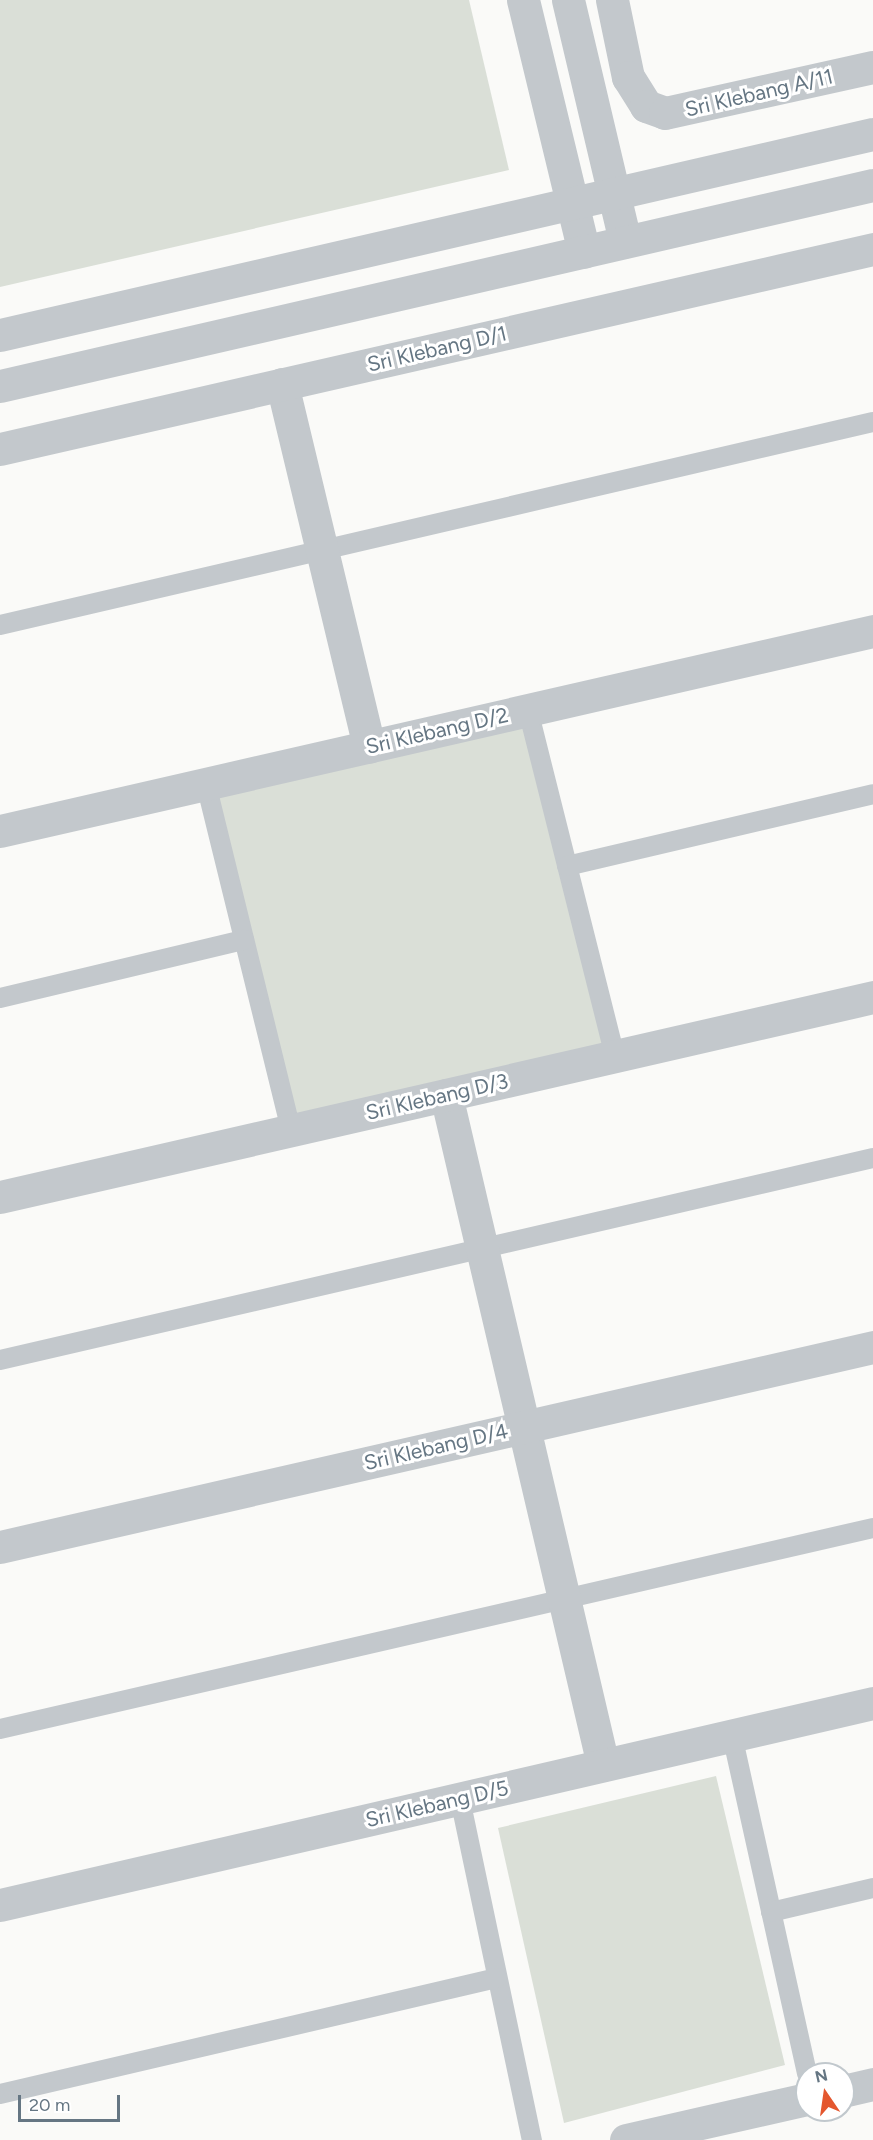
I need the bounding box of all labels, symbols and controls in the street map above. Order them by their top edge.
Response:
street label: Sri Klebang A/11 [683,64,835,122]
street label: Sri Klebang D/1 [365,321,509,377]
street label: Sri Klebang D/2 [363,702,511,760]
street label: Sri Klebang D/3 [363,1068,511,1126]
street label: Sri Klebang D/4 [362,1418,510,1476]
street label: Sri Klebang D/5 [363,1775,511,1833]
north arrow [795,2062,855,2122]
text: N [813,2065,829,2087]
scale bar [21,2083,123,2121]
text: 20 m [29,2094,70,2116]

